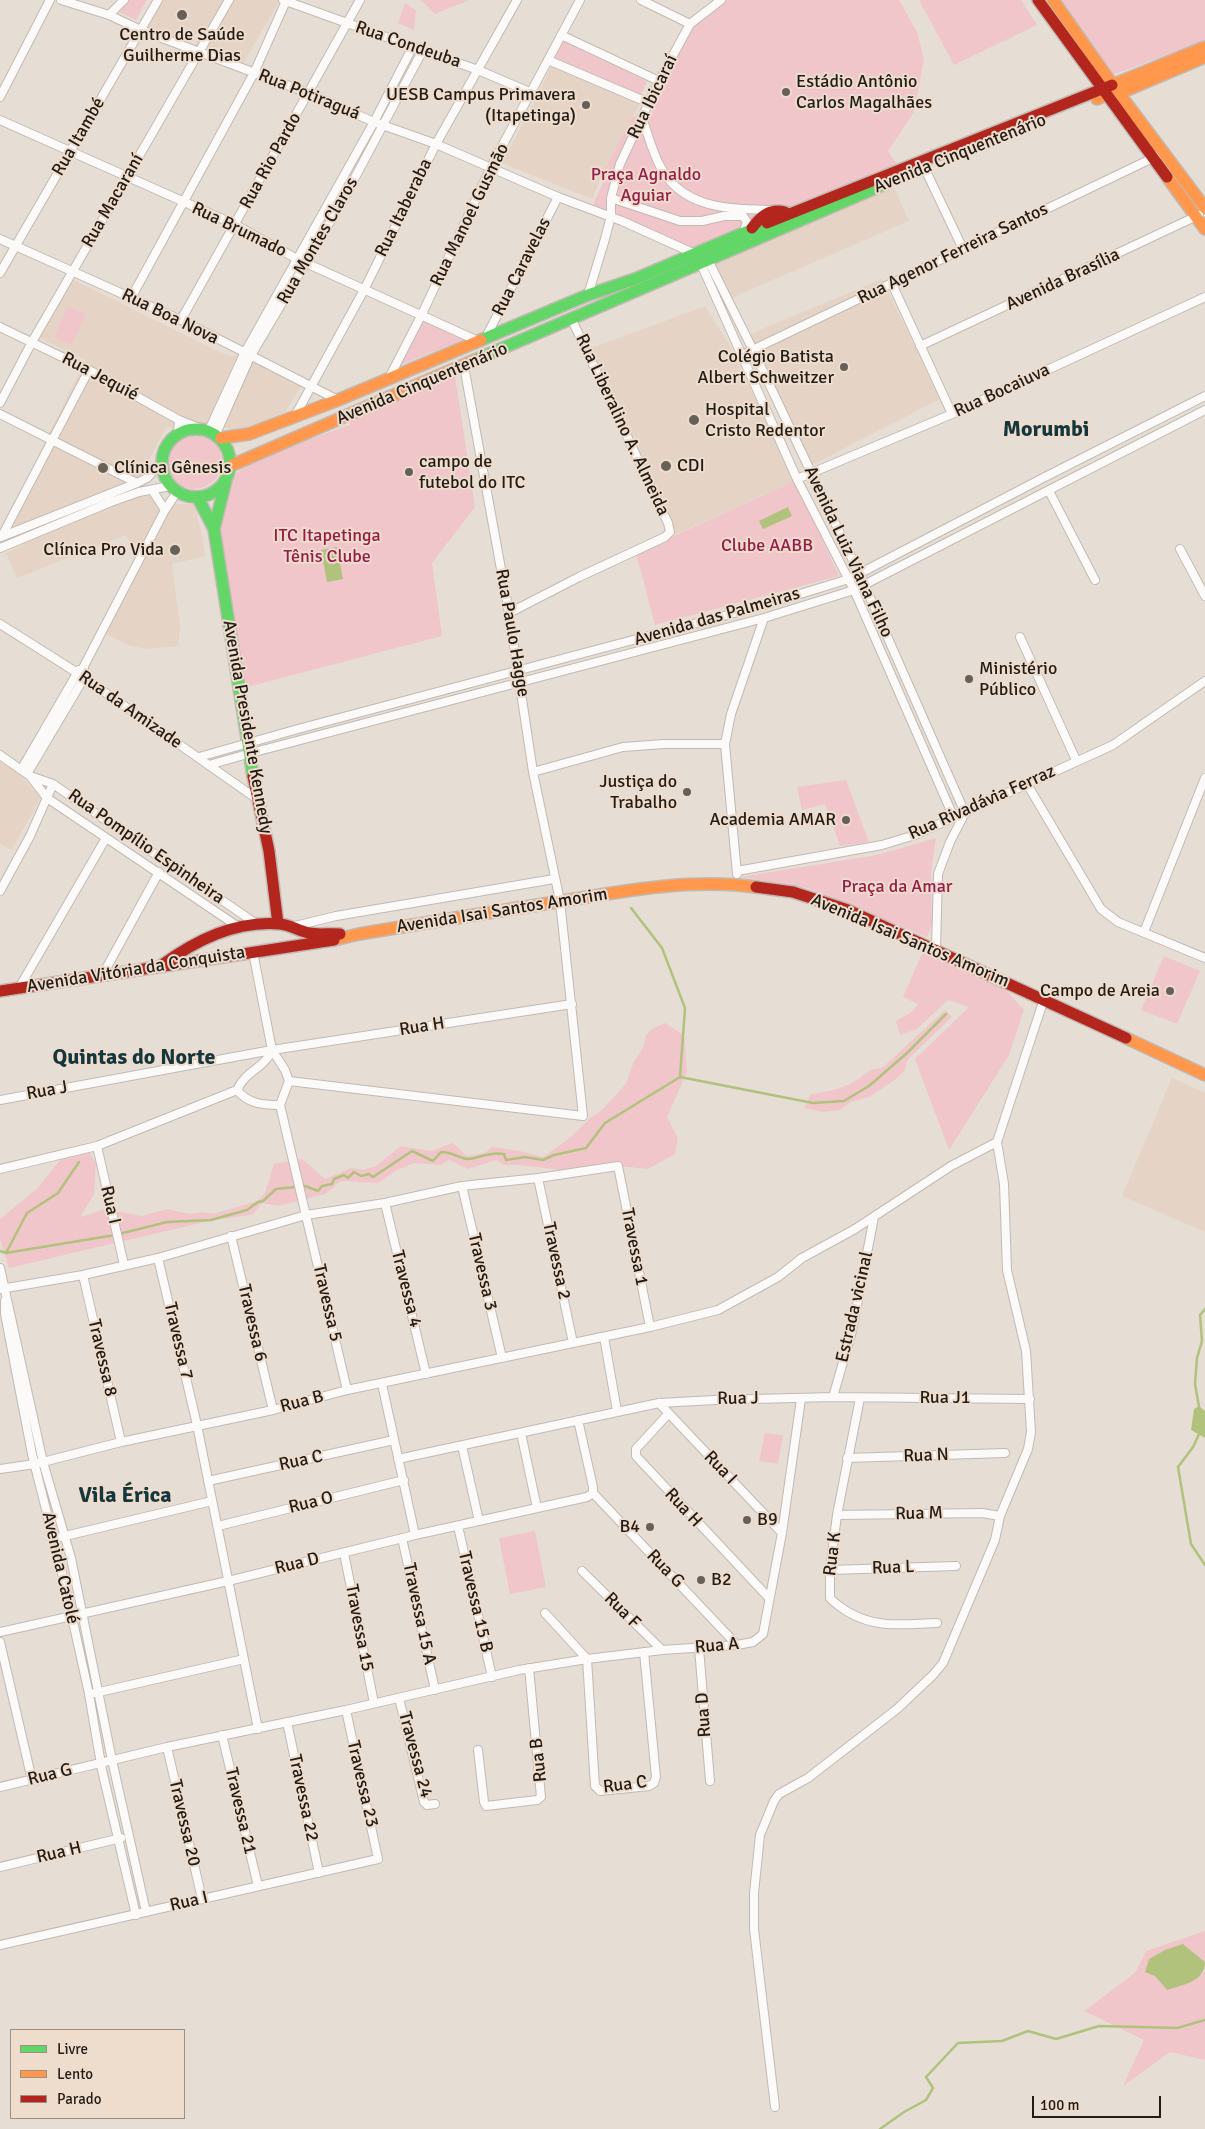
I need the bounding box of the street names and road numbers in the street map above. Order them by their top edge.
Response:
street label: Rua Condeuba [352,17,464,73]
street label: Rua Ibicaraí [623,51,683,143]
street label: Rua Potiraguá [255,65,363,125]
street label: Rua Itambé [48,94,110,180]
street label: Rua Rio Pardo [236,109,306,213]
street label: Avenida Cinquentenário [871,110,1049,198]
street label: Rua Manoel Gusmão [426,140,514,290]
street label: Rua Macaraní [77,150,149,252]
street label: Rua Itaberaba [371,155,437,261]
street label: Rua Montes Claros [273,174,363,308]
street label: Rua Brumado [188,198,290,262]
street label: Rua Agenor Ferreira Santos [854,198,1052,310]
street label: Rua Caravelas [488,214,556,320]
street label: Avenida Brasília [1003,244,1123,316]
street label: Rua Boa Nova [118,284,222,350]
street label: Rua Liberalino A. Almeida [570,331,674,519]
street label: Avenida Cinquentenário [333,338,511,430]
street label: Rua Jequié [58,348,142,406]
street label: Rua Bocaiuva [951,359,1053,423]
street label: Avenida Luiz Viana Filho [799,463,897,641]
street label: Rua Paulo Hagge [490,567,534,699]
street label: Avenida das Palmeiras [632,583,802,651]
street label: Avenida Presidente Kennedy [218,619,276,835]
street label: Rua da Amizade [74,666,186,754]
street label: Rua Rivadávia Ferraz [905,761,1059,845]
street label: Rua Pompílio Espinheira [64,785,228,909]
street label: Avenida Isai Santos Amorim [395,884,609,938]
street label: Avenida Isai Santos Amorim [808,889,1012,993]
street label: Avenida Vitória da Conquista [25,942,247,998]
street label: Rua H [398,1013,446,1041]
street label: Rua J [25,1077,69,1105]
street label: Rua I [95,1184,125,1226]
street label: Travessa 1 [616,1206,652,1288]
street label: Travessa 2 [537,1220,575,1302]
street label: Travessa 3 [463,1231,501,1313]
street label: Travessa 4 [386,1248,426,1330]
street label: Estrada vicinal [832,1249,878,1365]
street label: Travessa 5 [308,1262,346,1344]
street label: Travessa 6 [233,1282,271,1364]
street label: Travessa 7 [159,1300,197,1382]
street label: Travessa 8 [83,1317,121,1399]
street label: Rua B [278,1386,326,1418]
street label: Rua J1 [919,1387,971,1409]
street label: Rua J [717,1388,759,1410]
street label: Rua N [903,1444,949,1468]
street label: Rua C [277,1446,325,1476]
street label: Rua I [699,1447,741,1489]
street label: Rua H [660,1484,706,1532]
street label: Rua O [286,1487,336,1519]
street label: Rua M [895,1503,943,1525]
street label: Avenida Catolé [37,1510,83,1626]
street label: Rua K [820,1531,846,1577]
street label: Rua G [642,1545,688,1593]
street label: Rua D [273,1548,321,1580]
street label: Travessa 15 B [453,1549,497,1655]
street label: Rua L [871,1556,915,1580]
street label: Travessa 15 A [398,1561,440,1667]
street label: Travessa 15 [340,1582,378,1674]
street label: Rua F [599,1588,645,1634]
street label: Rua A [694,1633,740,1659]
street label: Rua D [692,1692,716,1738]
street label: Travessa 24 [393,1709,437,1801]
street label: Rua B [526,1737,552,1783]
street label: Travessa 23 [342,1738,382,1830]
street label: Travessa 22 [283,1752,323,1844]
street label: Rua G [26,1759,74,1791]
street label: Travessa 21 [220,1765,260,1857]
street label: Rua C [602,1772,648,1798]
street label: Travessa 20 [164,1777,204,1869]
street label: Rua H [34,1837,84,1869]
street label: Rua I [168,1887,210,1917]

